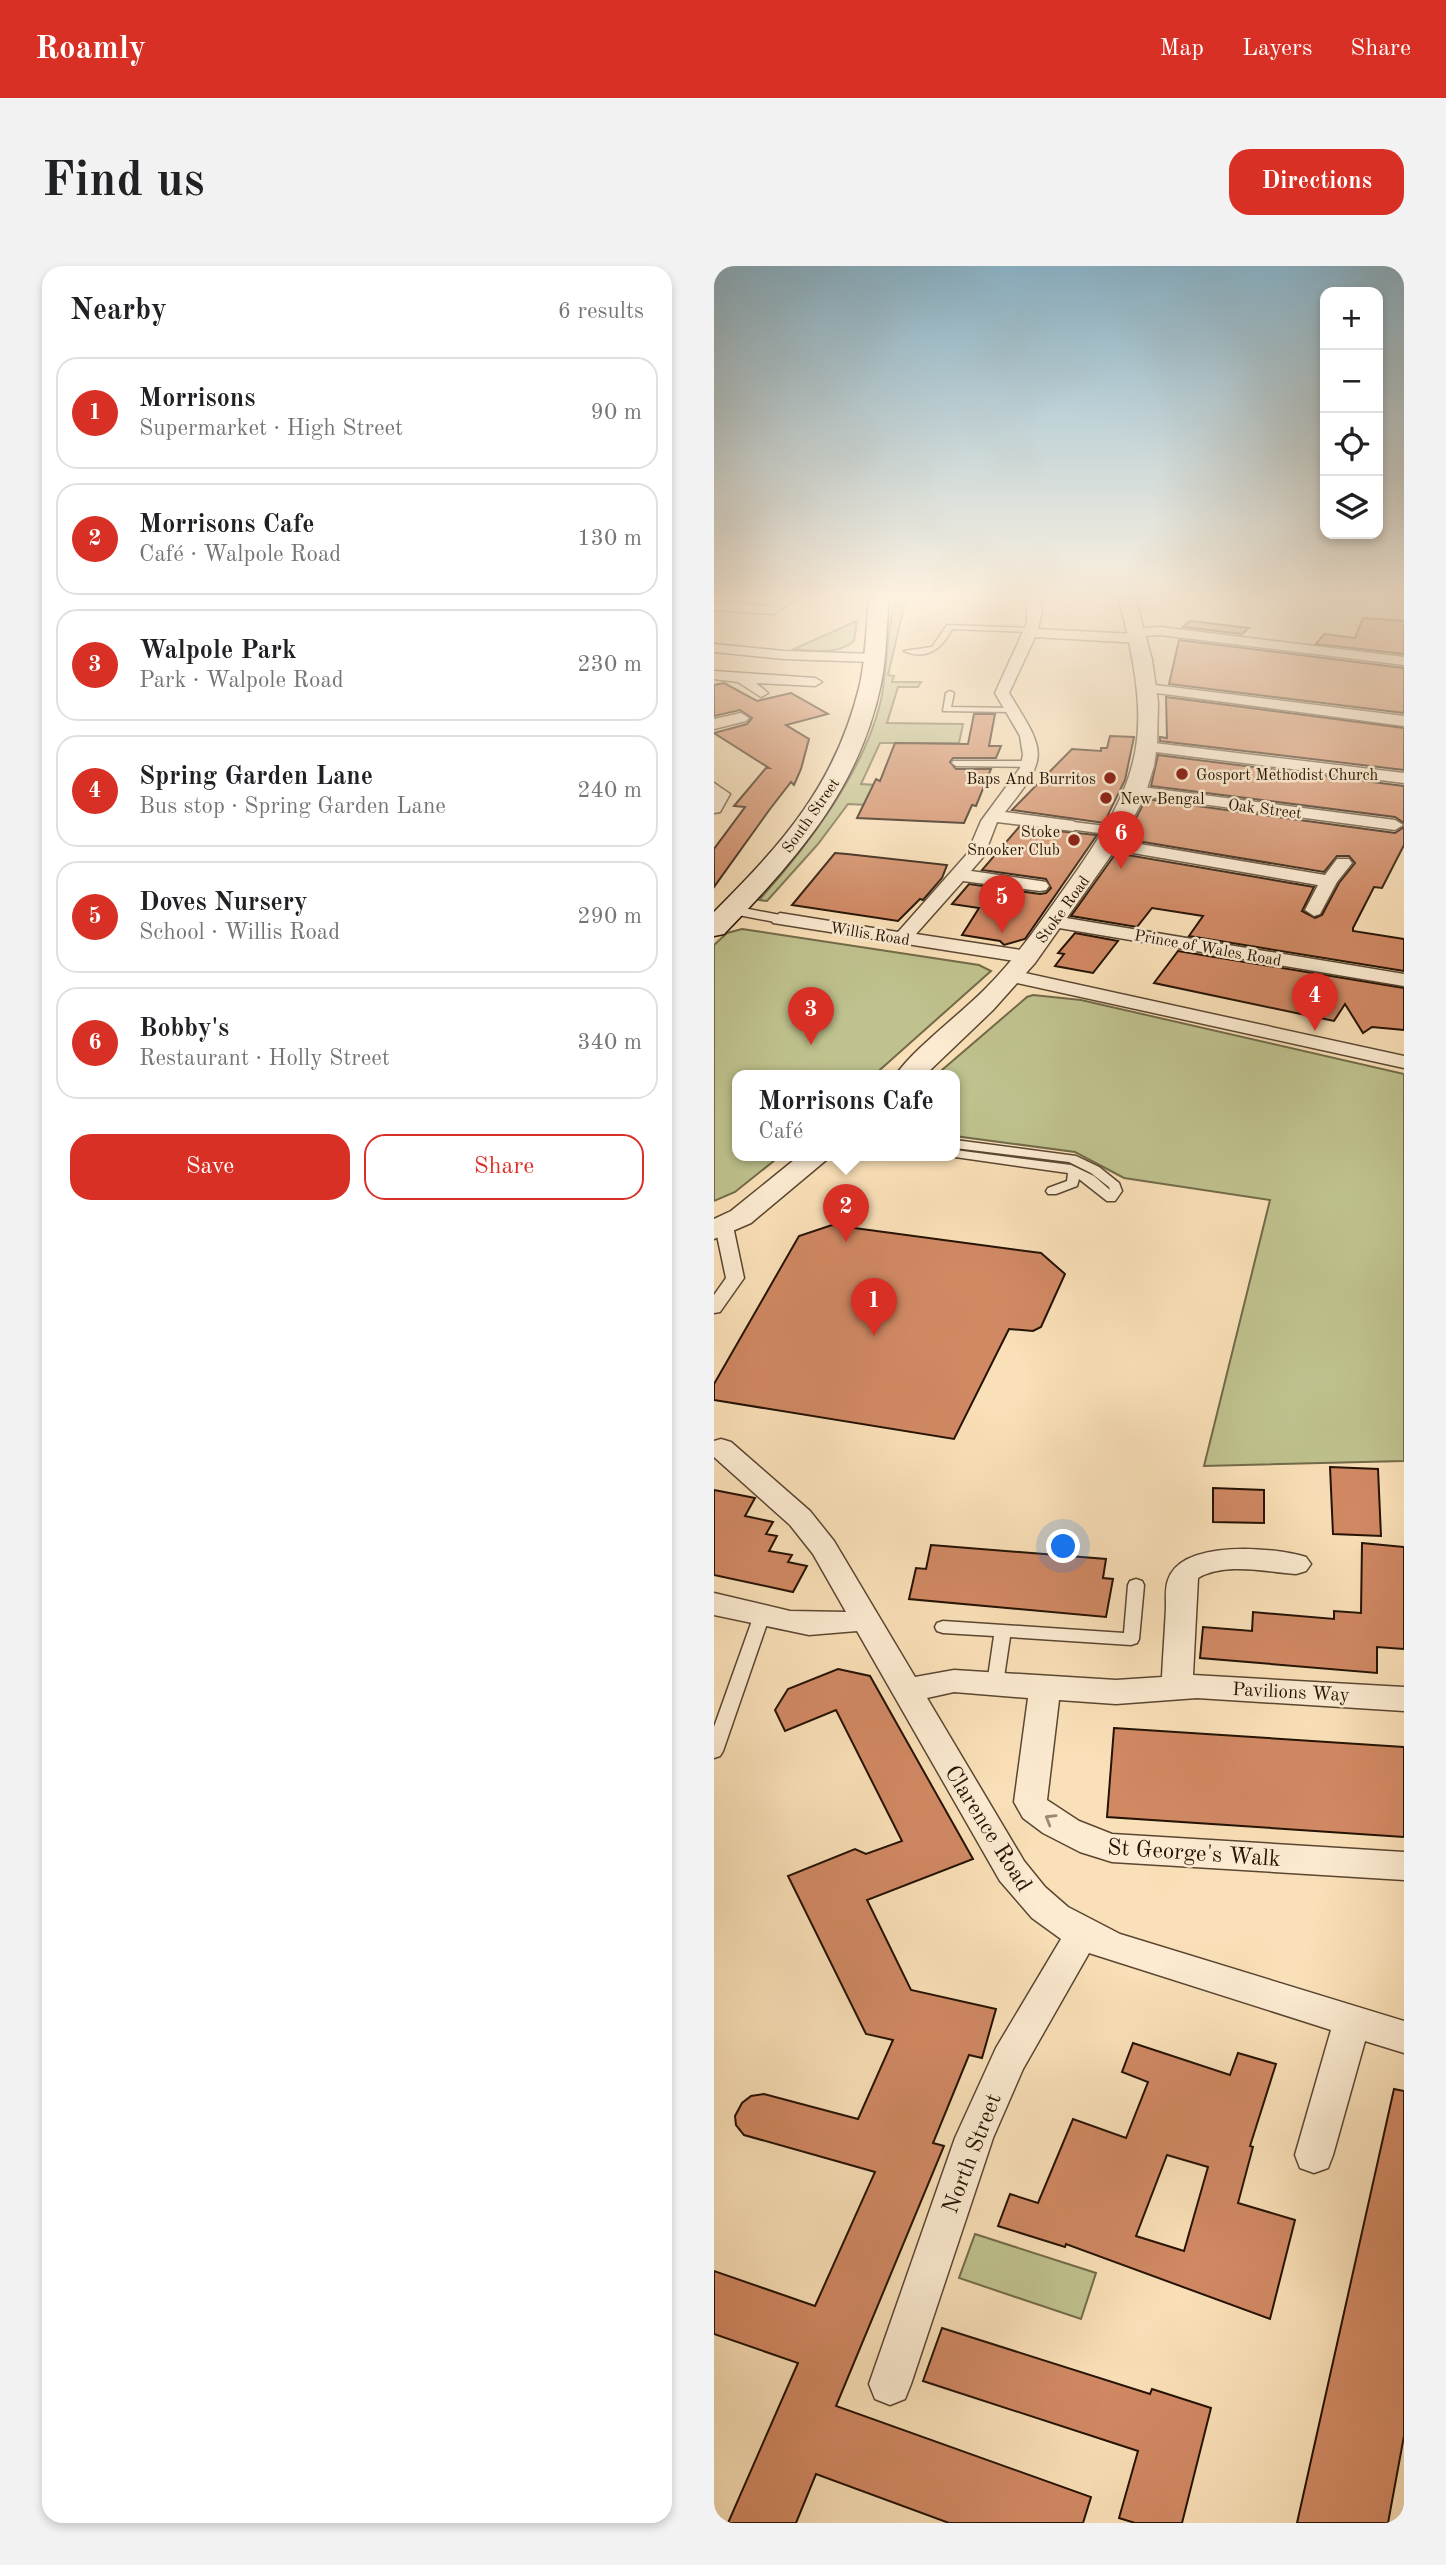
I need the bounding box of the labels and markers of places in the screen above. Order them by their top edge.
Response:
marker: Gosport Methodist Church [1174,766,1190,782]
place label: Gosport Methodist Church [1196,768,1378,784]
marker: Baps And Burritos [1102,770,1118,786]
place label: Baps And Burritos [966,772,1096,788]
marker: New Bengal [1098,790,1114,806]
place label: New Bengal [1120,792,1204,808]
pin: 6 [1098,811,1144,869]
place label: Stoke Snooker Club [967,825,1060,859]
marker: Stoke Snooker Club [1066,832,1082,848]
pin: 5 [979,875,1025,933]
pin: 4 [1292,973,1338,1031]
pin: 3 [788,987,834,1045]
pin: 2 [823,1184,869,1242]
pin: 1 [851,1278,897,1336]

